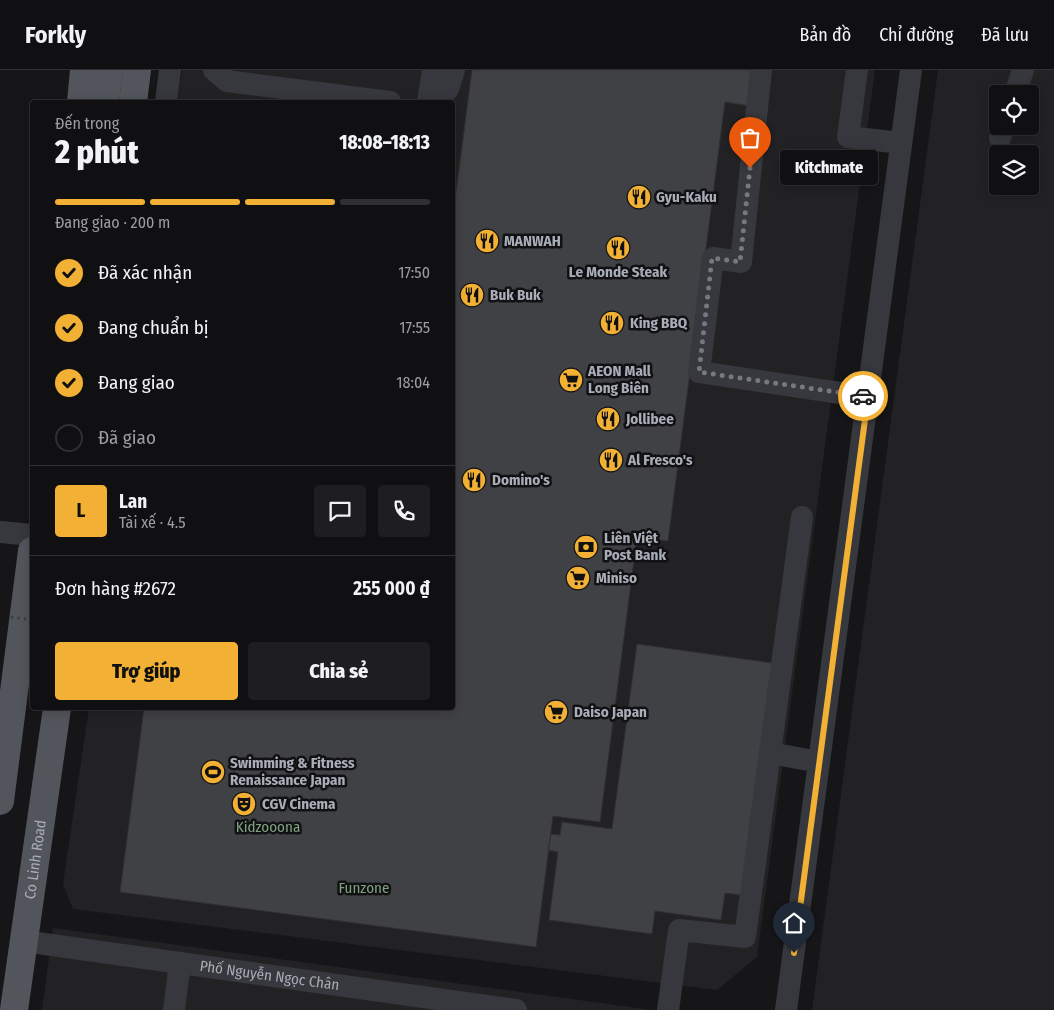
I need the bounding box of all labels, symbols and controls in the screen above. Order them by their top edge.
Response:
text: Forkly [25,21,86,49]
text: Bản đồ [800,24,851,46]
text: Chỉ đường [879,24,953,46]
text: Đã lưu [981,24,1029,46]
map controls [989,85,1039,195]
button: locate [989,85,1039,135]
text: Đến trong [55,114,119,133]
pin [729,117,771,168]
icon: bag [736,124,764,152]
text: 18:08–18:13 [339,131,430,154]
text: 2 phút [55,133,139,171]
button: layers [989,145,1039,195]
callout: Kitchmate [780,150,878,186]
text: Kitchmate [795,158,863,177]
restaurant icon: Gyu-Kaku [626,184,652,210]
place label: Gyu-Kaku [656,188,717,206]
text: Đang giao · 200 m [55,213,170,232]
restaurant icon: MANWAH [474,228,500,254]
place label: MANWAH [504,232,561,250]
restaurant icon: Le Monde Steak [605,235,631,261]
icon: check [55,259,83,287]
text: Đã xác nhận [98,261,192,284]
text: 17:50 [398,263,430,282]
place label: Le Monde Steak [569,263,668,281]
restaurant icon: Buk Buk [459,282,485,308]
place label: Buk Buk [490,286,541,304]
restaurant icon: King BBQ [599,310,625,336]
icon: check [55,314,83,342]
place label: King BBQ [630,314,688,332]
text: Đang chuẩn bị [98,316,209,339]
text: 17:55 [399,318,430,337]
place label: AEON Mall Long Biên [587,362,652,397]
supermarket icon: AEON Mall Long Biên [558,367,584,393]
icon: check [55,369,83,397]
text: Đang giao [98,371,175,394]
courier [838,371,888,421]
text: 18:04 [396,373,430,392]
icon: car [849,382,877,410]
restaurant icon: Jollibee [595,406,621,432]
place label: Jollibee [625,410,674,428]
text: Đã giao [98,426,156,449]
restaurant icon: Al Fresco's [598,447,624,473]
place label: Al Fresco's [627,451,693,469]
restaurant icon: Domino's [461,467,487,493]
place label: Domino's [492,471,550,489]
button: chat [314,485,366,537]
button: phone [378,485,430,537]
text: Lan [119,490,147,513]
text: L [77,499,85,522]
text: Tài xế · 4.5 [119,513,186,532]
place label: Liên Việt Post Bank [604,529,666,564]
bank icon: Liên Việt Post Bank [573,534,599,560]
supermarket icon: Miniso [565,565,591,591]
place label: Miniso [596,569,637,587]
text: Đơn hàng #2672 [55,577,176,600]
text: 255 000 ₫ [353,577,430,600]
button: Trợ giúp [55,642,238,700]
button: Chia sẻ [248,642,430,700]
supermarket icon: Daiso Japan [543,699,569,725]
place label: Daiso Japan [574,703,647,721]
place label: Swimming & Fitness Renaissance Japan [230,754,355,789]
sports icon: Swimming & Fitness Renaissance Japan [200,759,226,785]
theatre icon: CGV Cinema [231,791,257,817]
place label: CGV Cinema [262,795,336,813]
park label: Kidzooona [236,818,300,836]
street label: Co Linh Road [21,819,50,900]
park label: Funzone [339,879,389,897]
pin [773,902,815,953]
icon: home [780,909,808,937]
street label: Phố Nguyễn Ngọc Chân [199,957,341,994]

